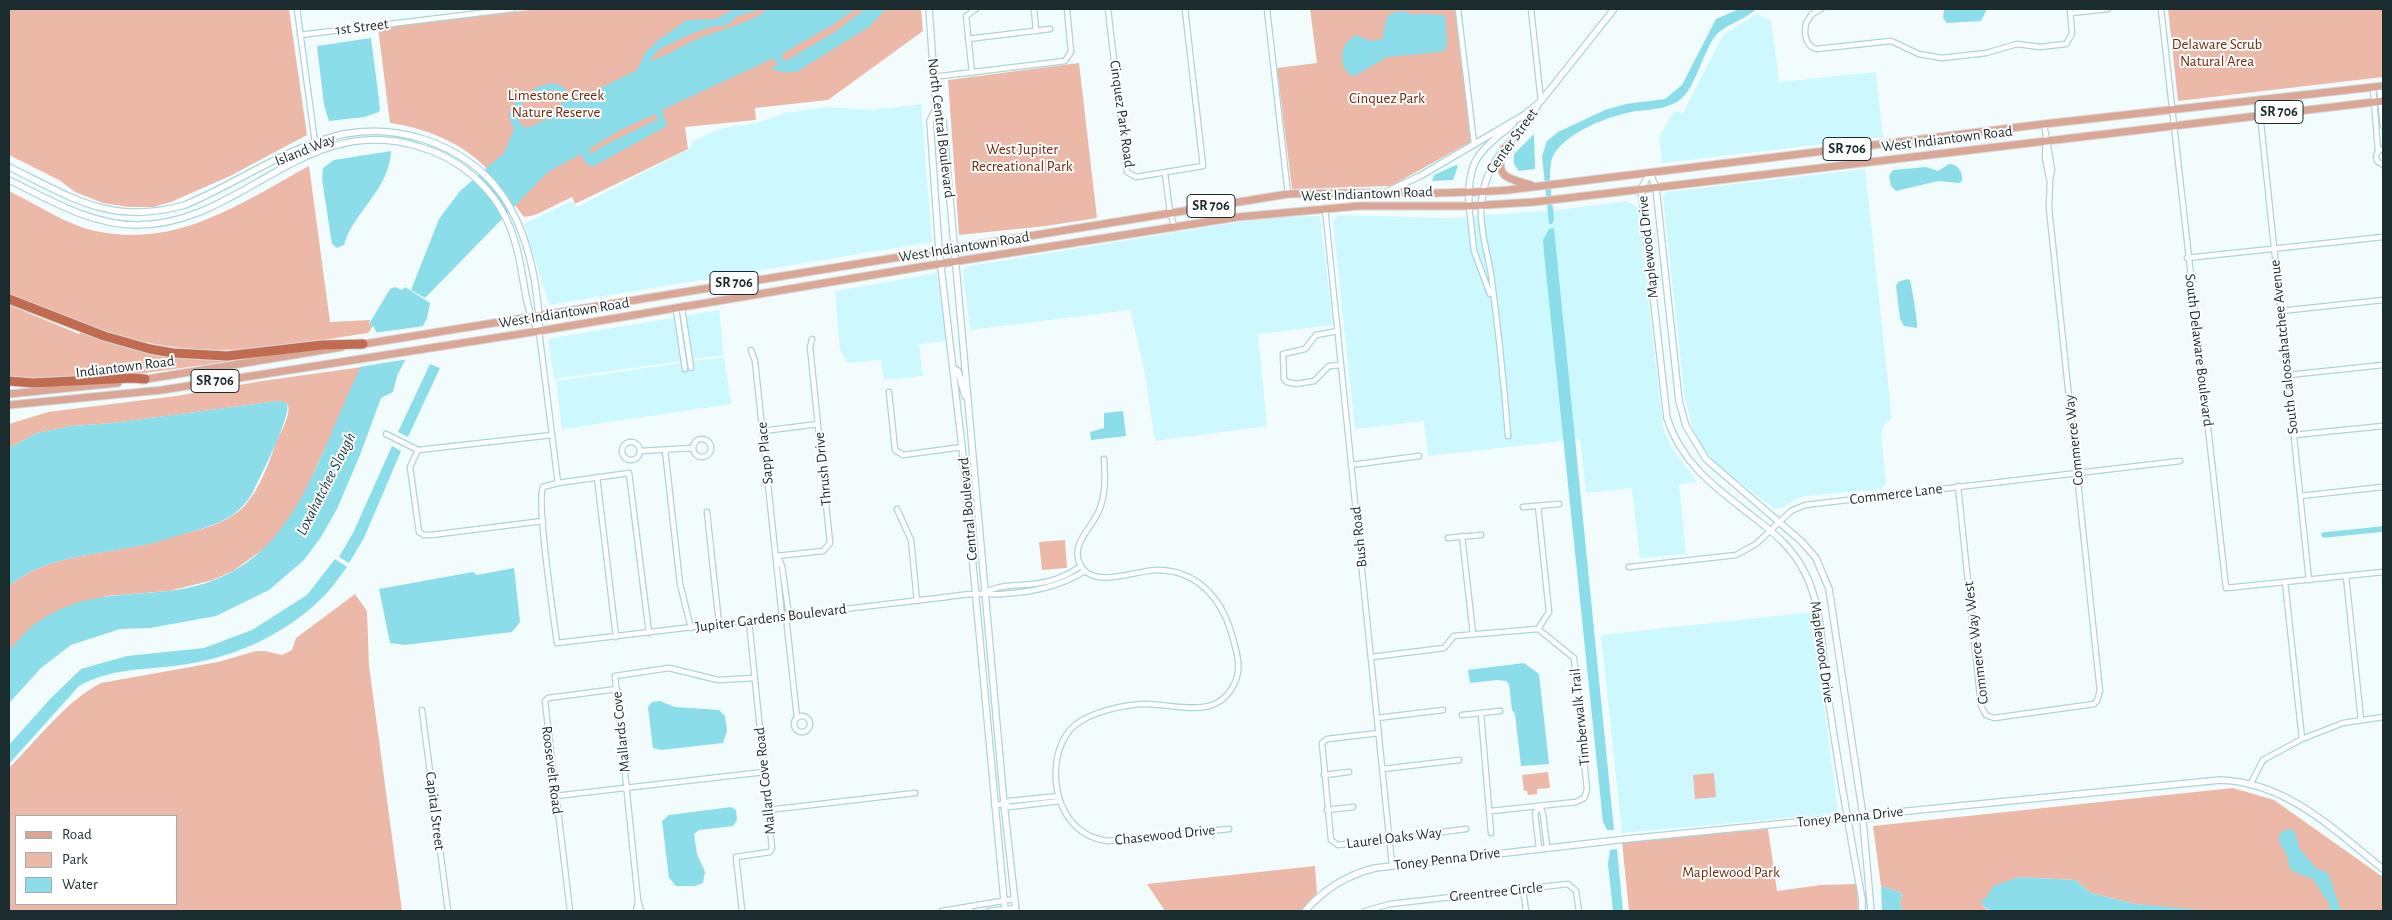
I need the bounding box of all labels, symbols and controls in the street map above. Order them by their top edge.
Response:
street label: 1st Street [334,15,390,39]
park label: Delaware Scrub Natural Area [2172,35,2262,70]
street label: North Central Boulevard [923,57,959,199]
street label: Cinquez Park Road [1106,59,1138,169]
park label: Limestone Creek Nature Reserve [508,86,604,121]
park label: Cinquez Park [1349,89,1425,107]
road number: SR 706 [2255,100,2303,124]
street label: Center Street [1482,105,1542,177]
street label: West Indiantown Road [1880,122,2014,156]
street label: Island Way [272,130,338,170]
road number: SR 706 [1823,138,1871,160]
park label: West Jupiter Recreational Park [971,140,1073,175]
street label: West Indiantown Road [1301,183,1433,205]
road number: SR 706 [1187,195,1235,218]
street label: Maplewood Drive [1634,195,1662,299]
street label: West Indiantown Road [897,228,1031,266]
street label: South Caloosahatchee Avenue [2266,259,2302,435]
road number: SR 706 [710,272,758,294]
street label: South Delaware Boulevard [2181,273,2217,427]
street label: West Indiantown Road [497,294,631,332]
street label: Indiantown Road [75,352,175,382]
road number: SR 706 [191,370,239,392]
street label: Commerce Way [2060,394,2088,486]
street label: Sapp Place [753,421,777,485]
water label: Loxahatchee Slough [292,429,360,539]
street label: Thrush Drive [810,431,836,507]
street label: Central Boulevard [955,457,981,561]
street label: Commerce Lane [1849,479,1943,509]
street label: Bush Road [1347,506,1371,568]
street label: Commerce Way West [1960,581,1992,705]
street label: Jupiter Gardens Boulevard [694,600,848,636]
street label: Maplewood Drive [1806,600,1838,704]
street label: Timberwalk Trail [1566,667,1594,767]
street label: Mallards Cove [608,691,634,773]
street label: Roosevelt Road [538,725,566,815]
street label: Mallard Cove Road [750,726,780,836]
street label: Capital Street [421,771,449,851]
street label: Toney Penna Drive [1796,802,1904,832]
legend [15,815,178,905]
street label: Chasewood Drive [1114,821,1216,849]
street label: Laurel Oaks Way [1345,823,1443,853]
text: Road [62,827,92,842]
street label: Toney Penna Drive [1393,844,1501,874]
text: Park [62,852,88,867]
park label: Maplewood Park [1682,863,1780,881]
text: Water [62,877,98,892]
street label: Greentree Circle [1448,878,1544,906]

